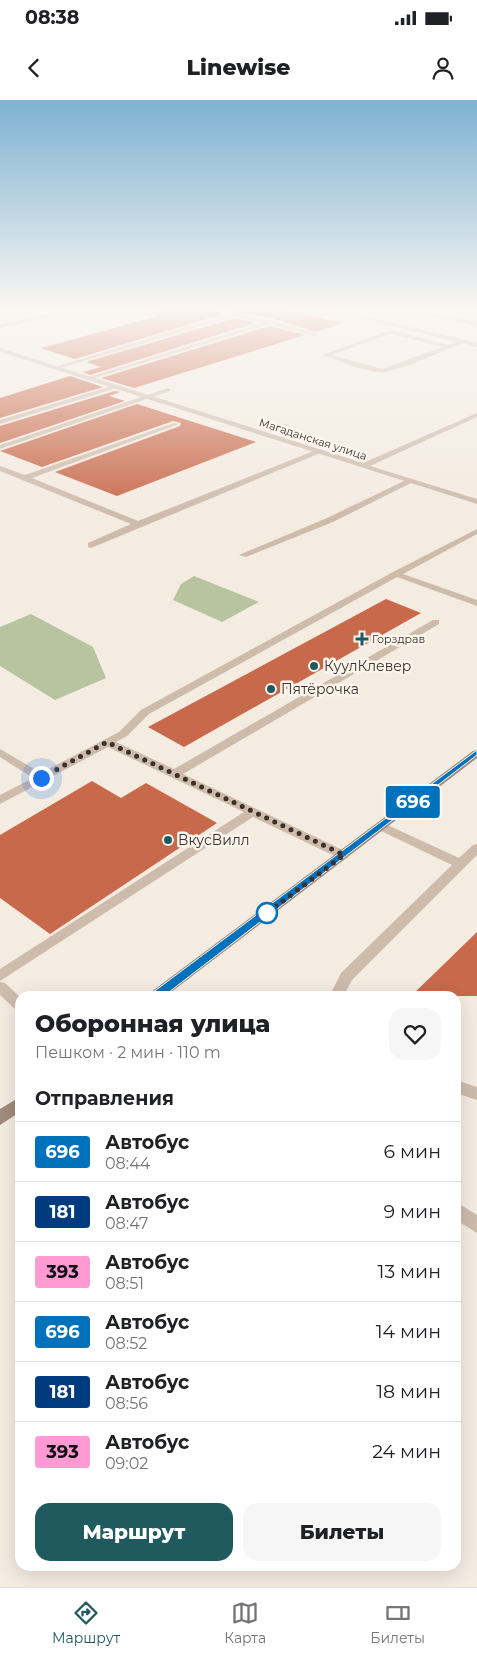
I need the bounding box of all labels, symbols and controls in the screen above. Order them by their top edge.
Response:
text: 08:38 [25,6,79,29]
icon: back [20,54,48,82]
text: Linewise [187,54,290,81]
icon: person [429,54,457,82]
street label: Магаданская улица [257,415,369,463]
place label: Горздрав [372,632,425,646]
marker: Горздрав [356,633,368,645]
place label: КуулКлевер [324,657,411,675]
marker: КуулКлевер [308,660,320,672]
place label: Пятёрочка [281,680,359,698]
marker: Пятёрочка [265,683,277,695]
your location [29,766,54,791]
line badge: 696 [384,786,442,818]
text: 696 [396,791,430,813]
place label: ВкусВилл [178,831,250,849]
marker: ВкусВилл [162,834,174,846]
unlabelled marker [256,902,278,924]
button: heart [389,1008,441,1060]
text: Оборонная улица [35,1009,270,1038]
text: Пешком · 2 мин · 110 m [35,1043,221,1062]
text: Отправления [35,1087,174,1110]
text: Автобус [105,1131,189,1154]
text: 6 мин [384,1140,441,1163]
text: 696 [45,1141,80,1163]
text: 08:44 [105,1154,150,1173]
text: Автобус [105,1191,189,1214]
text: 9 мин [384,1200,441,1223]
text: 181 [50,1201,76,1223]
text: 08:47 [105,1214,148,1233]
text: Автобус [105,1251,189,1274]
text: 13 мин [378,1260,441,1283]
text: 393 [46,1261,79,1283]
text: 08:51 [105,1274,144,1293]
text: Автобус [105,1311,189,1334]
text: 14 мин [376,1320,441,1343]
text: 696 [45,1321,80,1343]
text: 08:52 [105,1334,147,1353]
text: Автобус [105,1371,189,1394]
text: 18 мин [376,1380,441,1403]
text: 181 [50,1381,76,1403]
text: 08:56 [105,1394,148,1413]
text: Автобус [105,1431,189,1454]
text: 24 мин [372,1440,441,1463]
text: 393 [46,1441,79,1463]
text: 09:02 [105,1454,148,1473]
button: Маршрут [35,1503,233,1561]
button: Билеты [243,1503,441,1561]
tab: Маршрут [52,1599,120,1647]
tab: Карта [224,1599,266,1647]
tab: Билеты [370,1599,425,1647]

